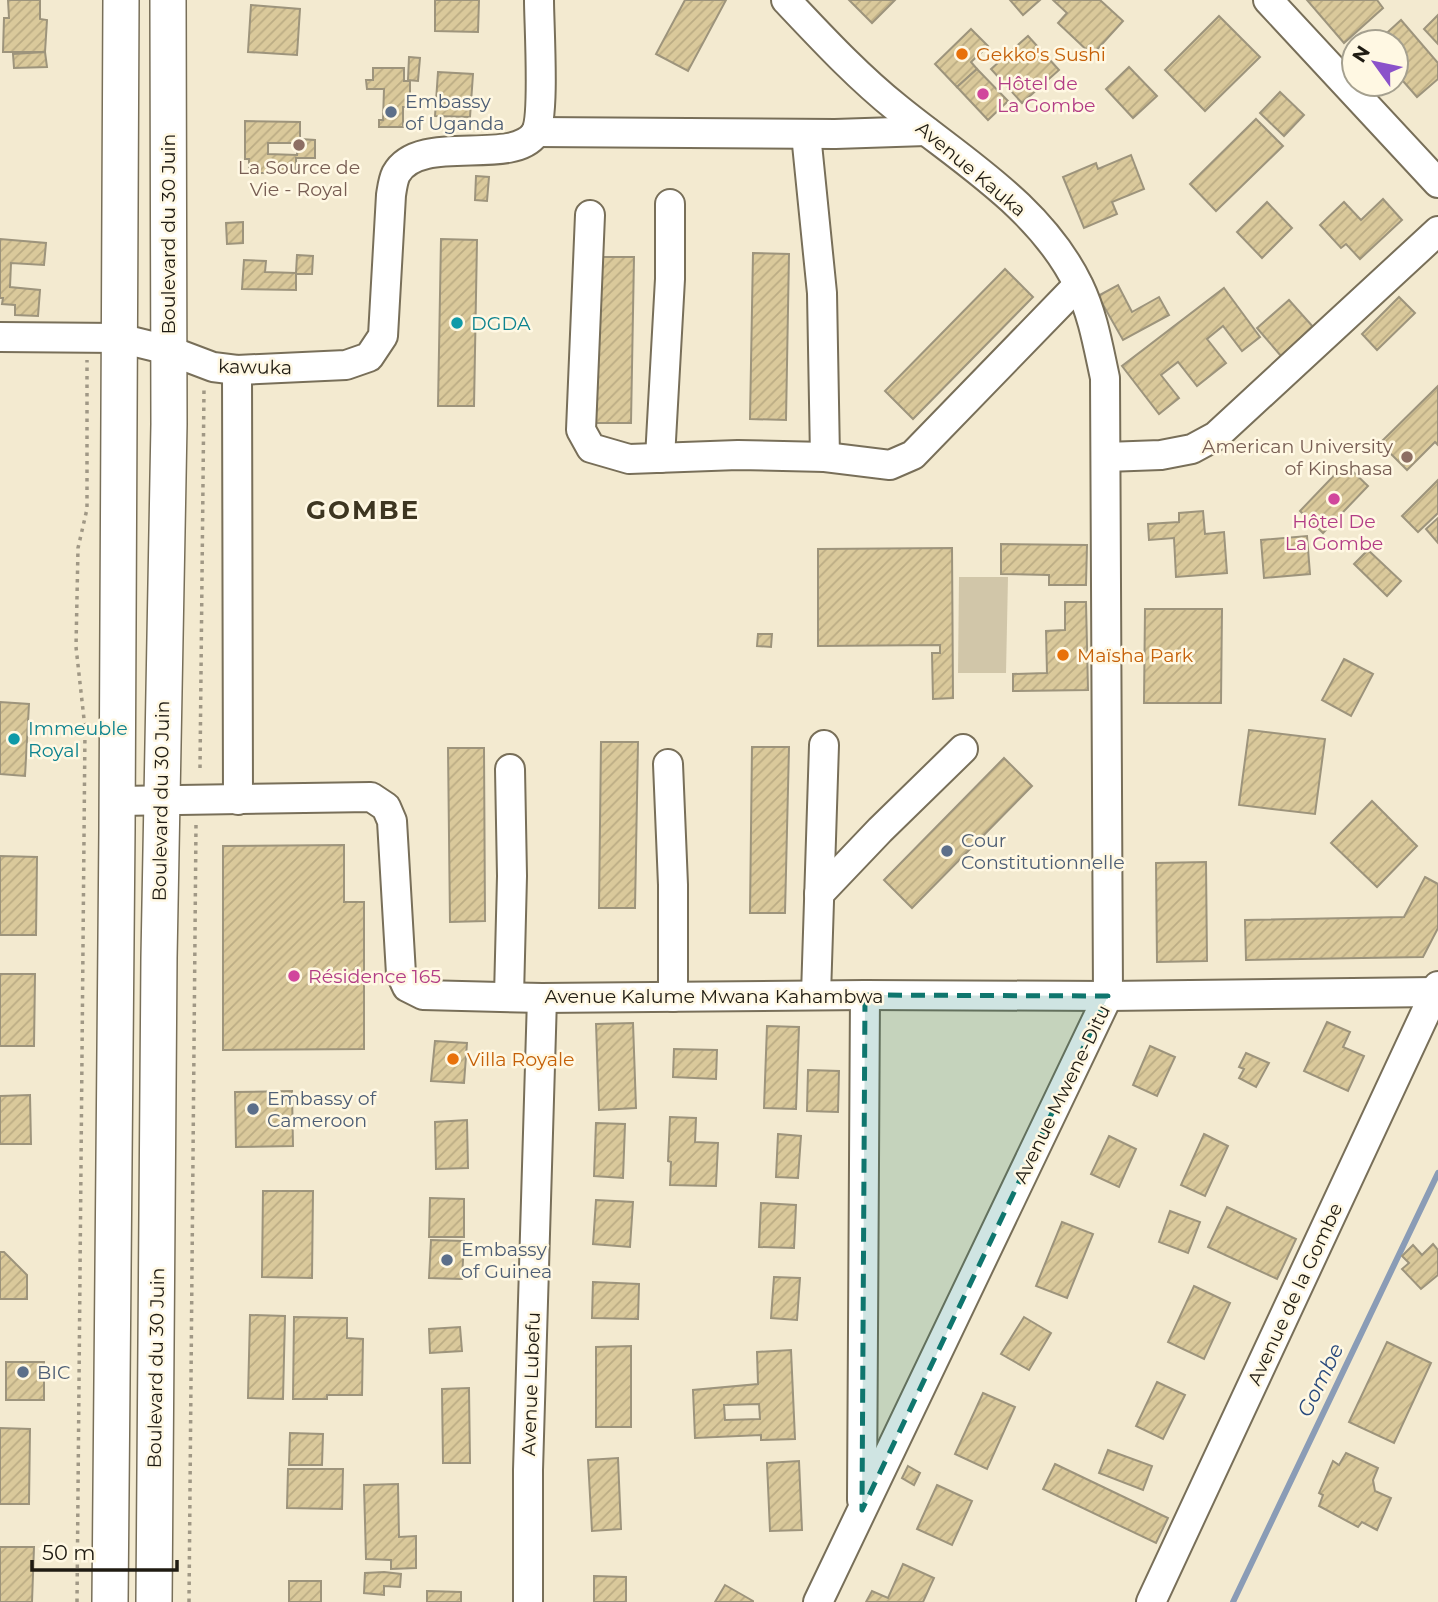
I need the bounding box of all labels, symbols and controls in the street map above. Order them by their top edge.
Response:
north arrow [1340,28,1410,98]
text: N [1347,41,1375,67]
place label: Gekko's Sushi [976,43,1106,66]
marker: Gekko's Sushi [954,46,970,62]
place label: Hôtel de La Gombe [997,72,1096,117]
marker: Hôtel de La Gombe [975,86,991,102]
place label: Embassy of Uganda [405,90,505,135]
marker: Embassy of Uganda [383,104,399,120]
street label: Avenue Kauka [911,116,1031,222]
street label: Boulevard du 30 Juin [157,134,180,334]
marker: La Source de Vie - Royal [291,137,307,153]
place label: La Source de Vie - Royal [238,156,360,201]
place label: DGDA [471,312,531,335]
marker: DGDA [449,315,465,331]
street label: kawuka [218,355,292,379]
place label: American University of Kinshasa [1202,435,1394,480]
marker: American University of Kinshasa [1399,449,1415,465]
marker: Hôtel De La Gombe [1326,491,1342,507]
district label: GOMBE [306,494,420,526]
place label: Hôtel De La Gombe [1285,510,1383,555]
place label: Maïsha Park [1077,644,1194,667]
marker: Maïsha Park [1055,647,1071,663]
street label: Boulevard du 30 Juin [148,700,174,902]
place label: Immeuble Royal [28,717,128,762]
marker: Immeuble Royal [6,731,22,747]
place label: Cour Constitutionnelle [961,829,1125,874]
marker: Cour Constitutionnelle [939,843,955,859]
place label: Résidence 165 [308,965,441,988]
marker: Résidence 165 [286,968,302,984]
street label: Avenue Kalume Mwana Kahambwa [544,985,884,1008]
street label: Avenue Mwene-Ditu [1009,1001,1115,1187]
place label: Villa Royale [467,1048,575,1071]
marker: Villa Royale [445,1051,461,1067]
place label: Embassy of Cameroon [267,1087,378,1132]
marker: Embassy of Cameroon [245,1101,261,1117]
street label: Avenue de la Gombe [1243,1199,1347,1389]
place label: Embassy of Guinea [461,1238,552,1283]
marker: Embassy of Guinea [439,1252,455,1268]
street label: Boulevard du 30 Juin [143,1267,169,1469]
street label: Avenue Lubefu [517,1312,545,1456]
water label: Gombe [1291,1339,1349,1421]
place label: BIC [37,1361,71,1384]
marker: BIC [15,1364,31,1380]
scale bar [32,1528,177,1572]
text: 50 m [42,1540,96,1565]

